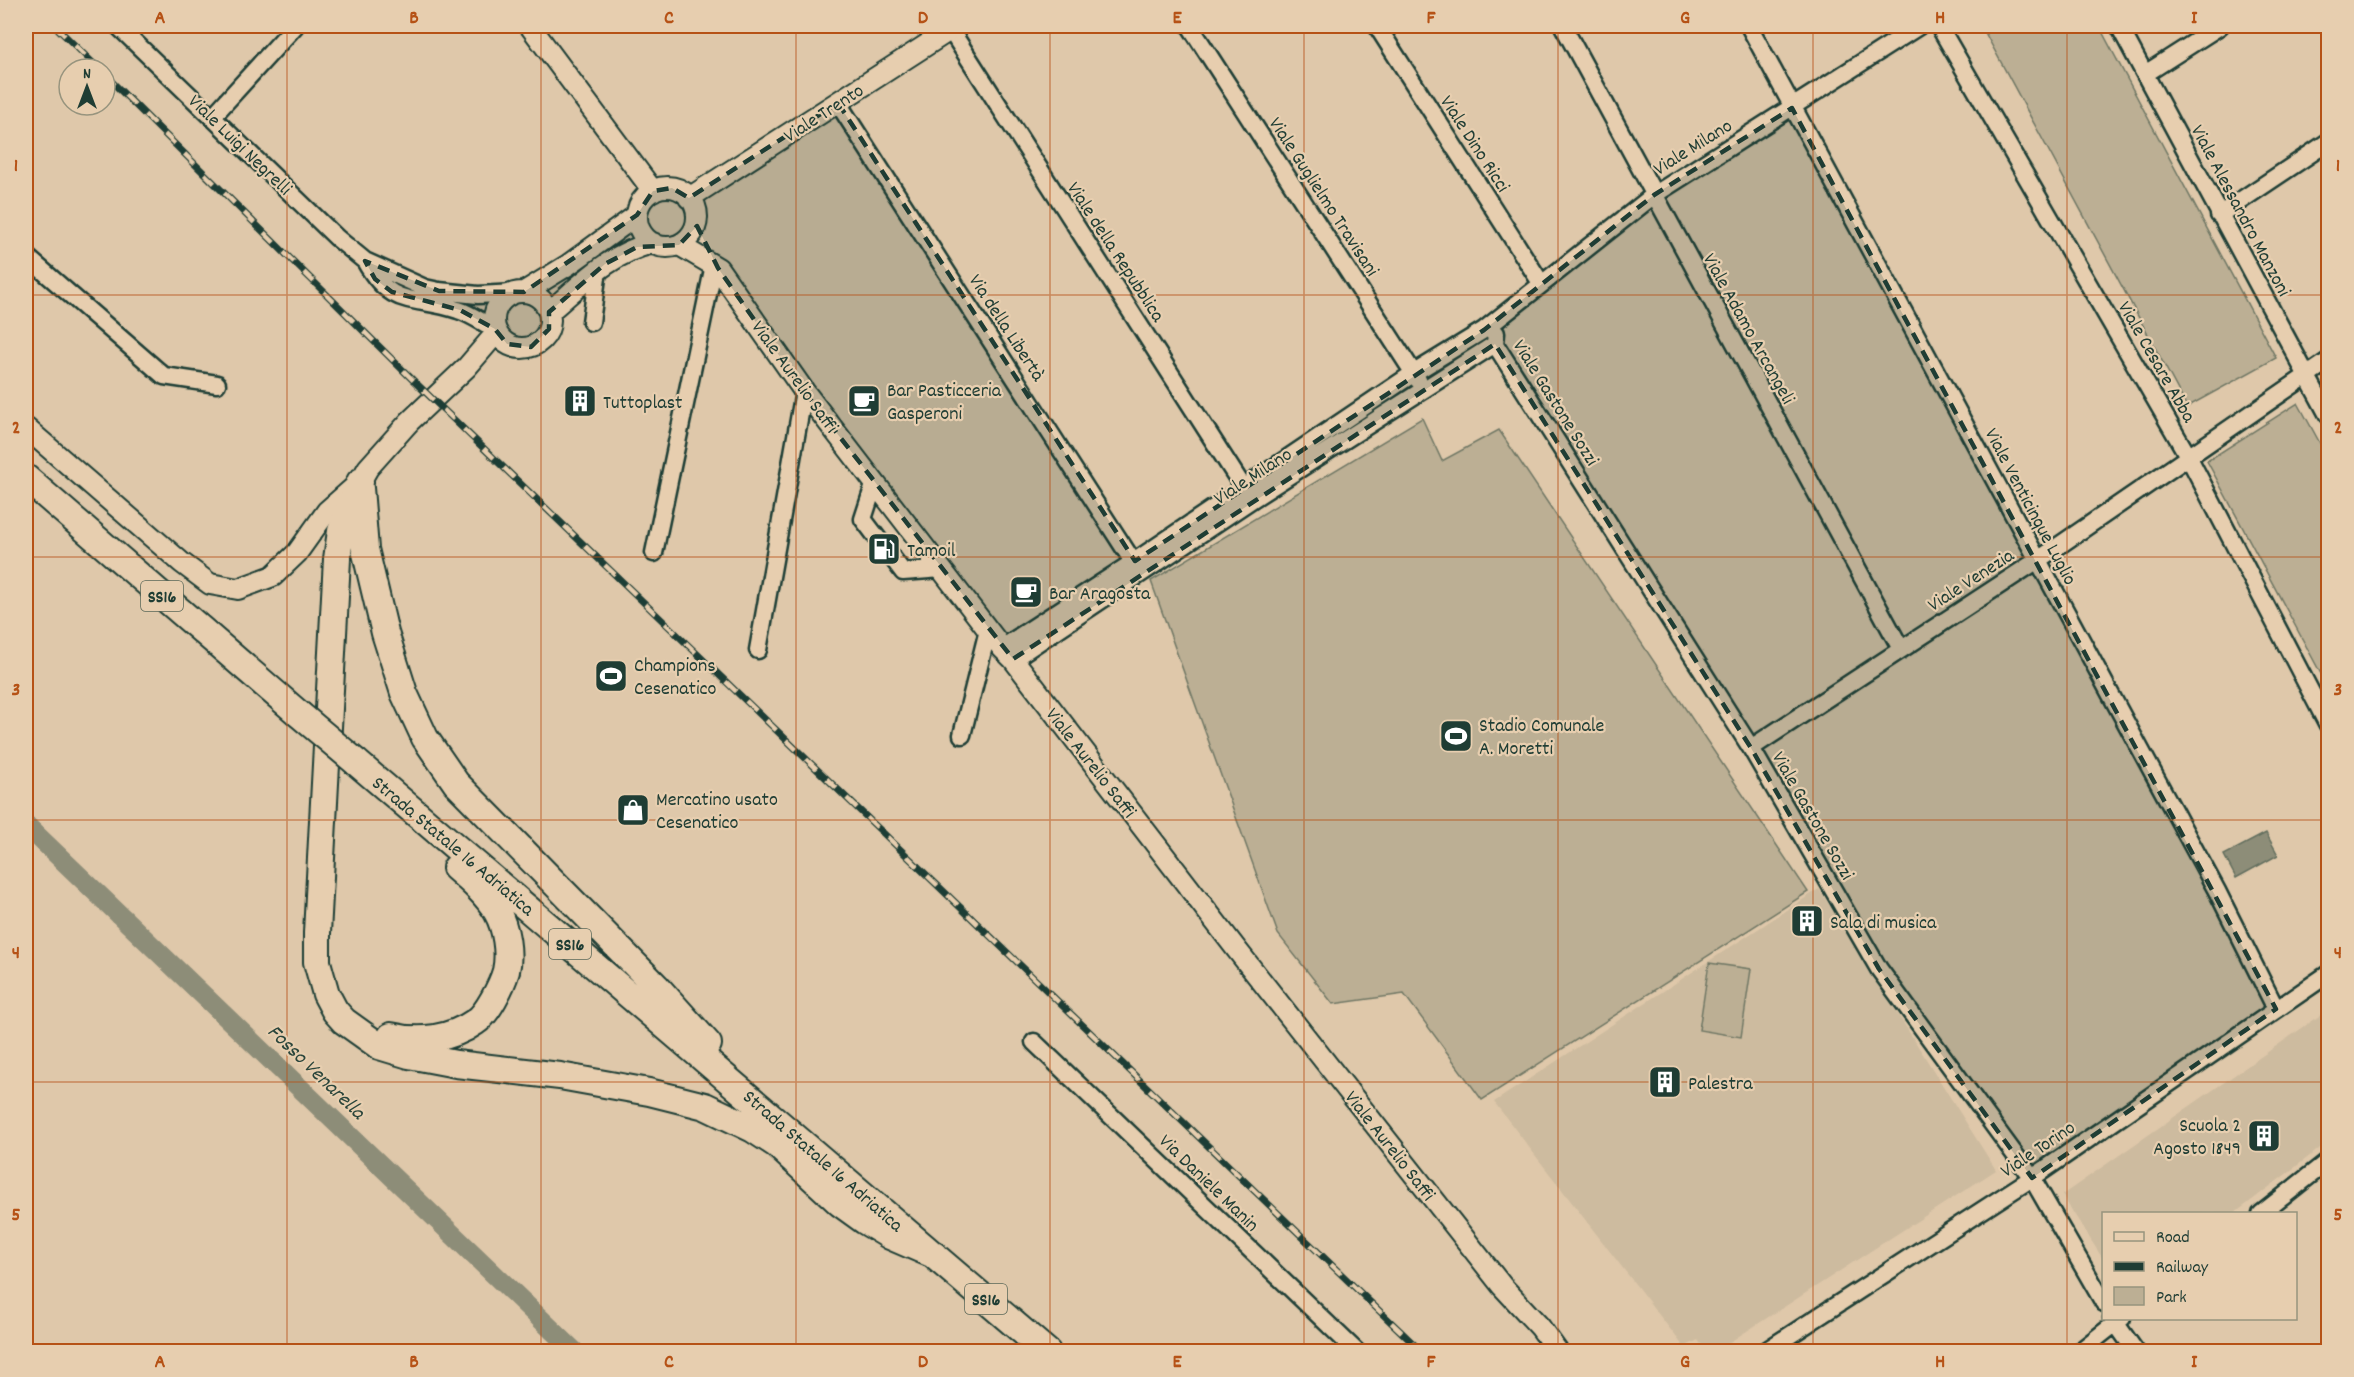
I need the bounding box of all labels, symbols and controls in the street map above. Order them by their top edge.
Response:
text: A [155,5,166,33]
text: B [409,5,419,33]
text: C [664,5,674,33]
text: D [918,5,929,33]
text: E [1172,5,1182,33]
text: F [1427,5,1437,33]
text: G [1680,5,1690,33]
text: H [1935,5,1945,33]
text: I [2191,5,2198,33]
north arrow [57,57,117,117]
text: N [83,63,91,86]
street label: Viale Trento [779,78,870,151]
street label: Viale Luigi Negrelli [181,89,297,203]
street label: Viale Dino Ricci [1432,91,1516,199]
street label: Viale Guglielmo Travisani [1260,112,1385,283]
street label: Viale Milano [1649,113,1739,184]
street label: Viale Alessandro Manzoni [2182,121,2297,302]
text: 1 [14,153,18,181]
text: 1 [2336,153,2340,181]
street label: Viale della Repubblica [1059,177,1171,329]
street label: Viale Adamo Arcangeli [1694,249,1801,410]
street label: Via della Libertà [960,269,1051,388]
street label: Viale Cesare Abba [2109,297,2202,429]
street label: Viale Aurelio Saffi [743,316,844,440]
street label: Viale Gastone Sozzi [1504,335,1605,472]
place label: Bar Pasticceria Gasperoni [887,378,1002,429]
building icon: Tuttoplast [562,383,598,419]
cafe icon: Bar Pasticceria Gasperoni [846,383,882,419]
place label: Tuttoplast [603,390,682,418]
text: 2 [12,415,20,443]
text: 2 [2334,415,2342,443]
street label: Viale Venticinque Luglio [1976,424,2083,591]
street label: Viale Milano [1209,442,1298,513]
fuel station icon: Tamoil [866,531,902,567]
place label: Tamoil [907,538,956,566]
street label: Viale Venezia [1923,543,2021,620]
cafe icon: Bar Aragosta [1008,574,1044,610]
road number: SS16 [141,581,183,611]
place label: Bar Aragosta [1049,581,1151,609]
place label: Champions Cesenatico [634,653,717,704]
sports icon: Champions Cesenatico [593,658,629,694]
text: 3 [12,677,20,705]
text: 3 [2334,677,2342,705]
street label: Viale Aurelio Saffi [1038,703,1142,825]
place label: Stadio Comunale A. Moretti [1479,713,1605,764]
sports icon: Stadio Comunale A. Moretti [1438,718,1474,754]
street label: Viale Gastone Sozzi [1763,747,1860,886]
street label: Strada Statale 16 Adriatica [365,771,540,924]
place label: Mercatino usato Cesenatico [656,787,778,838]
shop icon: Mercatino usato Cesenatico [615,792,651,828]
building icon: Sala di musica [1789,903,1825,939]
place label: Sala di musica [1830,910,1937,938]
road number: SS16 [549,929,591,959]
text: 4 [12,940,20,968]
text: 4 [2334,940,2342,968]
water label: Fosso Venarella [259,1018,372,1129]
building icon: Palestra [1647,1064,1683,1100]
place label: Palestra [1688,1071,1753,1099]
street label: Strada Statale 16 Adriatica [736,1085,909,1240]
street label: Viale Aurelio Saffi [1337,1086,1441,1208]
place label: Scuola 2 Agosto 1849 [2153,1113,2241,1164]
street label: Viale Torino [1996,1115,2082,1186]
building icon: Scuola 2 Agosto 1849 [2246,1118,2282,1154]
street label: Via Daniele Manin [1151,1129,1264,1239]
text: 5 [11,1202,21,1230]
text: 5 [2333,1202,2343,1230]
legend [2102,1212,2297,1320]
text: Road [2156,1226,2190,1251]
text: Railway [2156,1256,2209,1281]
road number: SS16 [965,1284,1007,1314]
text: Park [2156,1286,2187,1311]
text: A [155,1349,166,1377]
text: B [409,1349,419,1377]
text: C [664,1349,674,1377]
text: D [918,1349,929,1377]
text: E [1172,1349,1182,1377]
text: F [1427,1349,1437,1377]
text: G [1680,1349,1690,1377]
text: H [1935,1349,1945,1377]
text: I [2191,1349,2198,1377]

